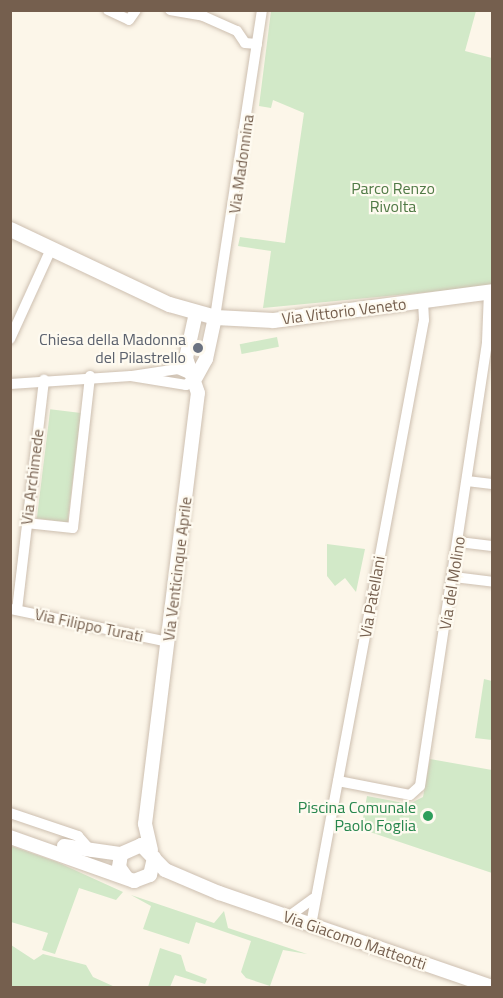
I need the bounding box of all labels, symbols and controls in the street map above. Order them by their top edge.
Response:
street label: Via Madonnina [225,113,257,215]
park label: Parco Renzo Rivolta [351,178,435,216]
street label: Via Vittorio Veneto [281,294,407,328]
place label: Chiesa della Madonna del Pilastrello [39,329,186,367]
marker: Chiesa della Madonna del Pilastrello [191,341,205,355]
street label: Via Archimede [17,428,47,526]
street label: Via Venticinque Aprile [159,496,195,642]
street label: Via del Molino [435,535,469,631]
street label: Via Patellani [355,554,389,640]
street label: Via Filippo Turati [33,604,145,646]
place label: Piscina Comunale Paolo Foglia [298,797,416,835]
marker: Piscina Comunale Paolo Foglia [421,809,435,823]
street label: Via Giacomo Matteotti [281,906,429,974]

